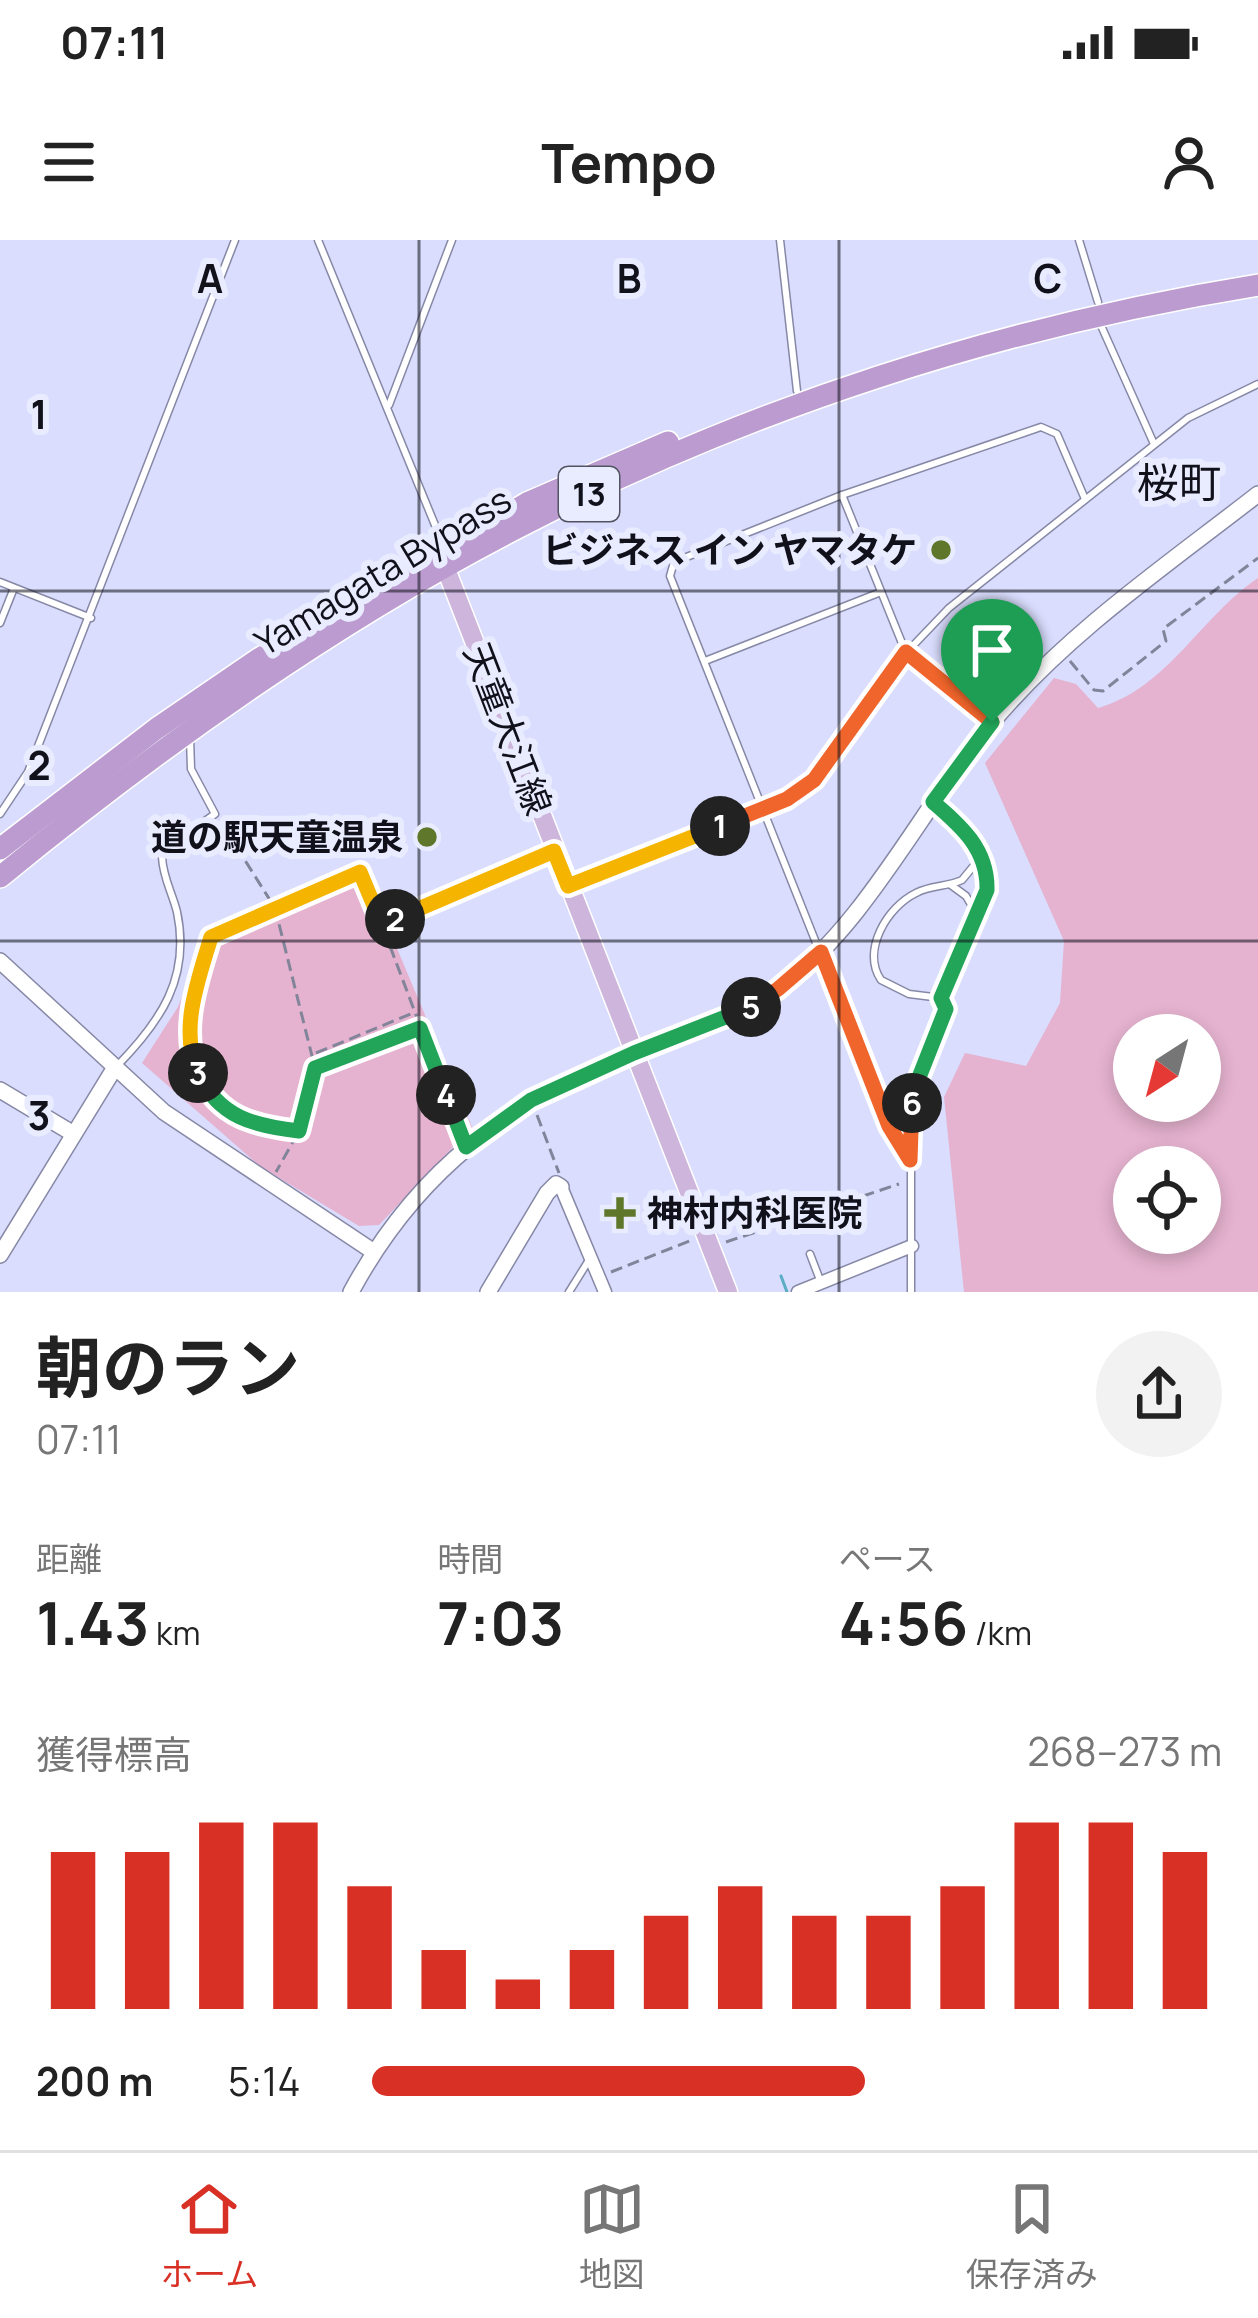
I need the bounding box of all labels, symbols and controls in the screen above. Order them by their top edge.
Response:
text: 07:11 [60,11,168,73]
text: Tempo [541,125,717,199]
icon: menu [36,129,102,195]
icon: person [1156,129,1222,195]
text: A [197,251,223,305]
text: B [617,251,641,305]
text: C [1034,251,1062,305]
text: 1 [30,387,48,441]
district label: 桜町 [1137,453,1221,511]
road number: 13 [559,467,619,521]
street label: Yamagata Bypass [246,475,520,666]
place label: ビジネス イン ヤマタケ [543,525,917,574]
marker: ビジネス イン ヤマタケ [928,537,954,563]
pin [941,599,1043,722]
icon: arrive [959,617,1025,683]
street label: 天童大江線 [453,636,564,822]
text: 2 [27,738,51,792]
pin: 1 [690,796,750,856]
text: 1 [713,803,727,848]
place label: 道の駅天童温泉 [151,812,403,861]
marker: 道の駅天童温泉 [414,824,440,850]
pin: 2 [365,889,425,949]
text: 2 [385,896,405,941]
pin: 5 [721,977,781,1037]
text: 5 [741,984,761,1029]
north arrow [1113,1014,1221,1122]
map controls [1113,1014,1221,1254]
pin: 3 [168,1043,228,1103]
text: 3 [188,1050,208,1095]
pin: 4 [416,1065,476,1125]
text: 4 [436,1072,456,1117]
pin: 6 [882,1073,942,1133]
text: 6 [902,1080,922,1125]
text: 3 [28,1088,50,1142]
button: locate [1113,1146,1221,1254]
place label: 神村内科医院 [647,1188,863,1237]
marker: 神村内科医院 [604,1197,636,1229]
text: 朝のラン [36,1322,300,1412]
button: share [1096,1331,1222,1457]
text: 07:11 [36,1412,121,1466]
text: 距離 [36,1536,102,1581]
text: 時間 [437,1536,503,1581]
text: ペース [839,1536,936,1581]
text: 1.43 [36,1581,150,1663]
text: 7:03 [437,1581,564,1663]
text: 4:56 [839,1581,968,1663]
text: km [150,1610,200,1655]
text: /km [968,1610,1032,1655]
text: 268–273 m [1028,1724,1222,1778]
text: 獲得標高 [36,1727,192,1781]
text: 200 m [36,2054,153,2108]
text: 5:14 [228,2054,300,2108]
tab: ホーム [160,2176,258,2296]
tab: 地図 [579,2176,645,2296]
tab: 保存済み [966,2176,1098,2296]

